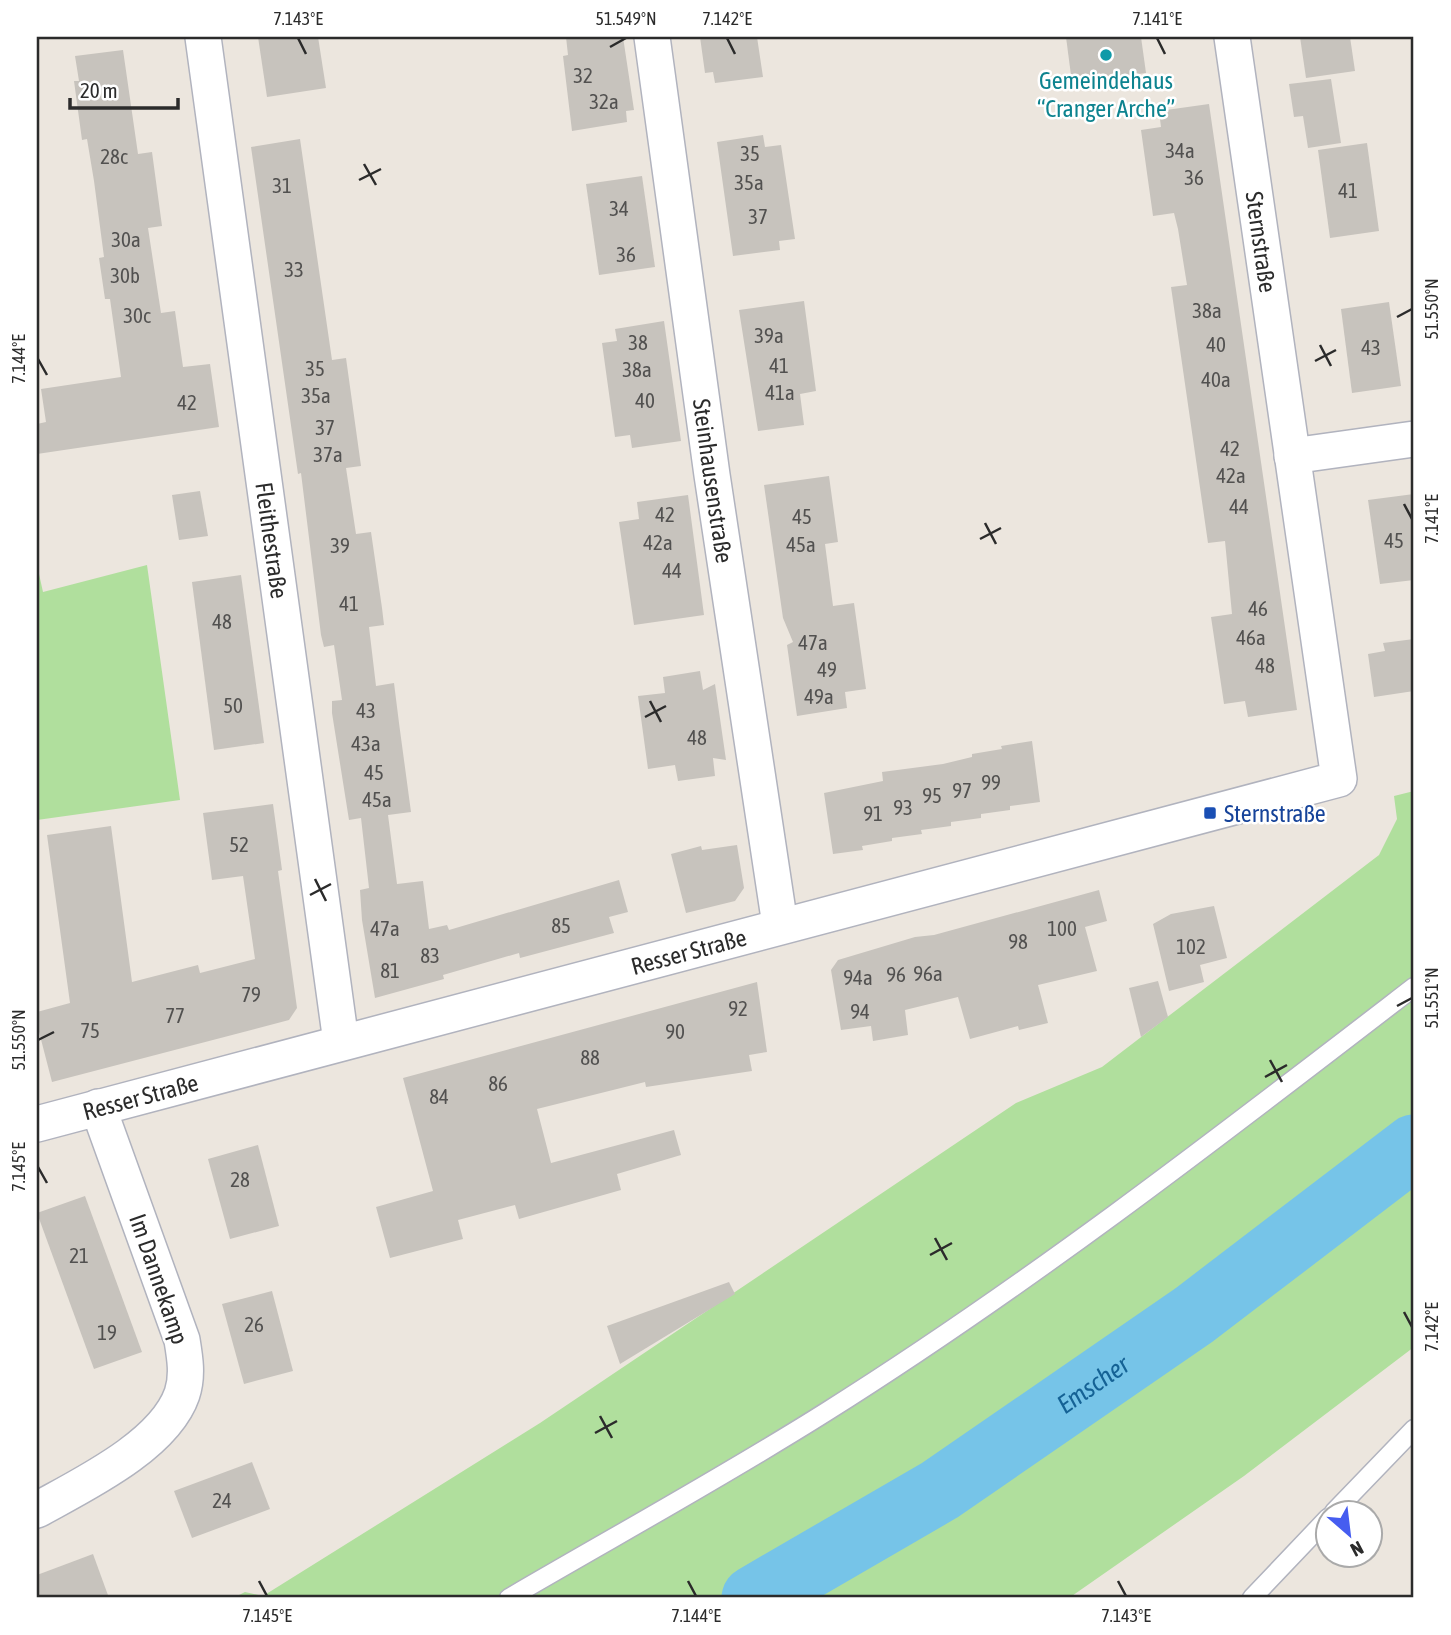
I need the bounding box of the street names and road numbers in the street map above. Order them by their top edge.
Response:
street label: Sternstraße [1241,190,1281,294]
street label: Steinhausenstraße [688,397,739,565]
street label: Fleithestraße [251,480,293,600]
street label: Resser Straße [628,923,749,980]
street label: Resser Straße [80,1068,201,1125]
street label: Im Dannekamp [124,1210,194,1348]

